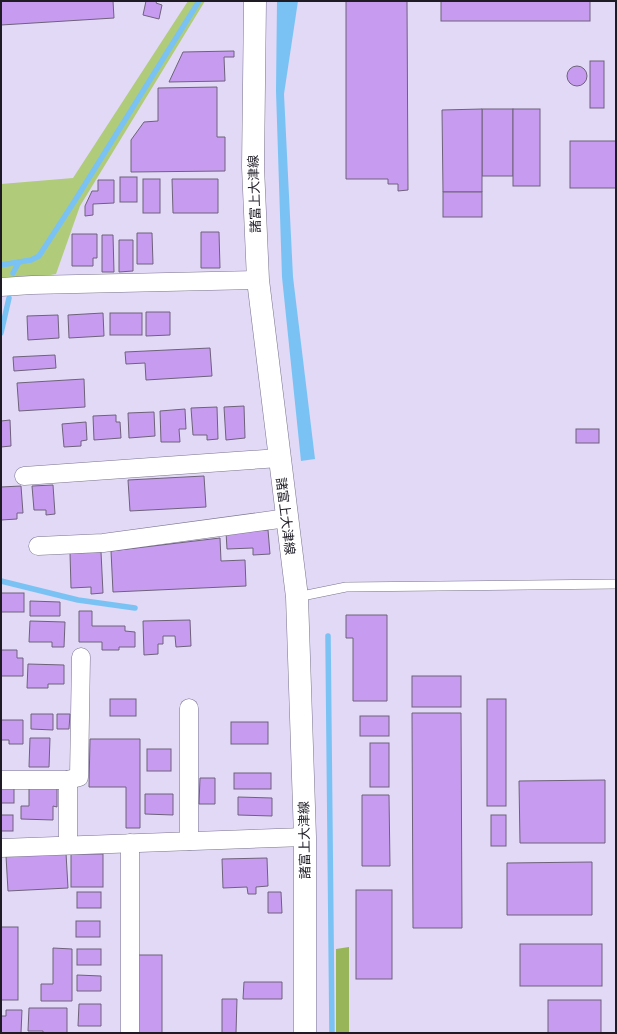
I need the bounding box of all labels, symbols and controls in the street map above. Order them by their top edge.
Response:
street label: 諸富上大津線 [246,155,263,233]
street label: 諸富上大津線 [273,476,298,556]
street label: 諸富上大津線 [296,801,313,879]

